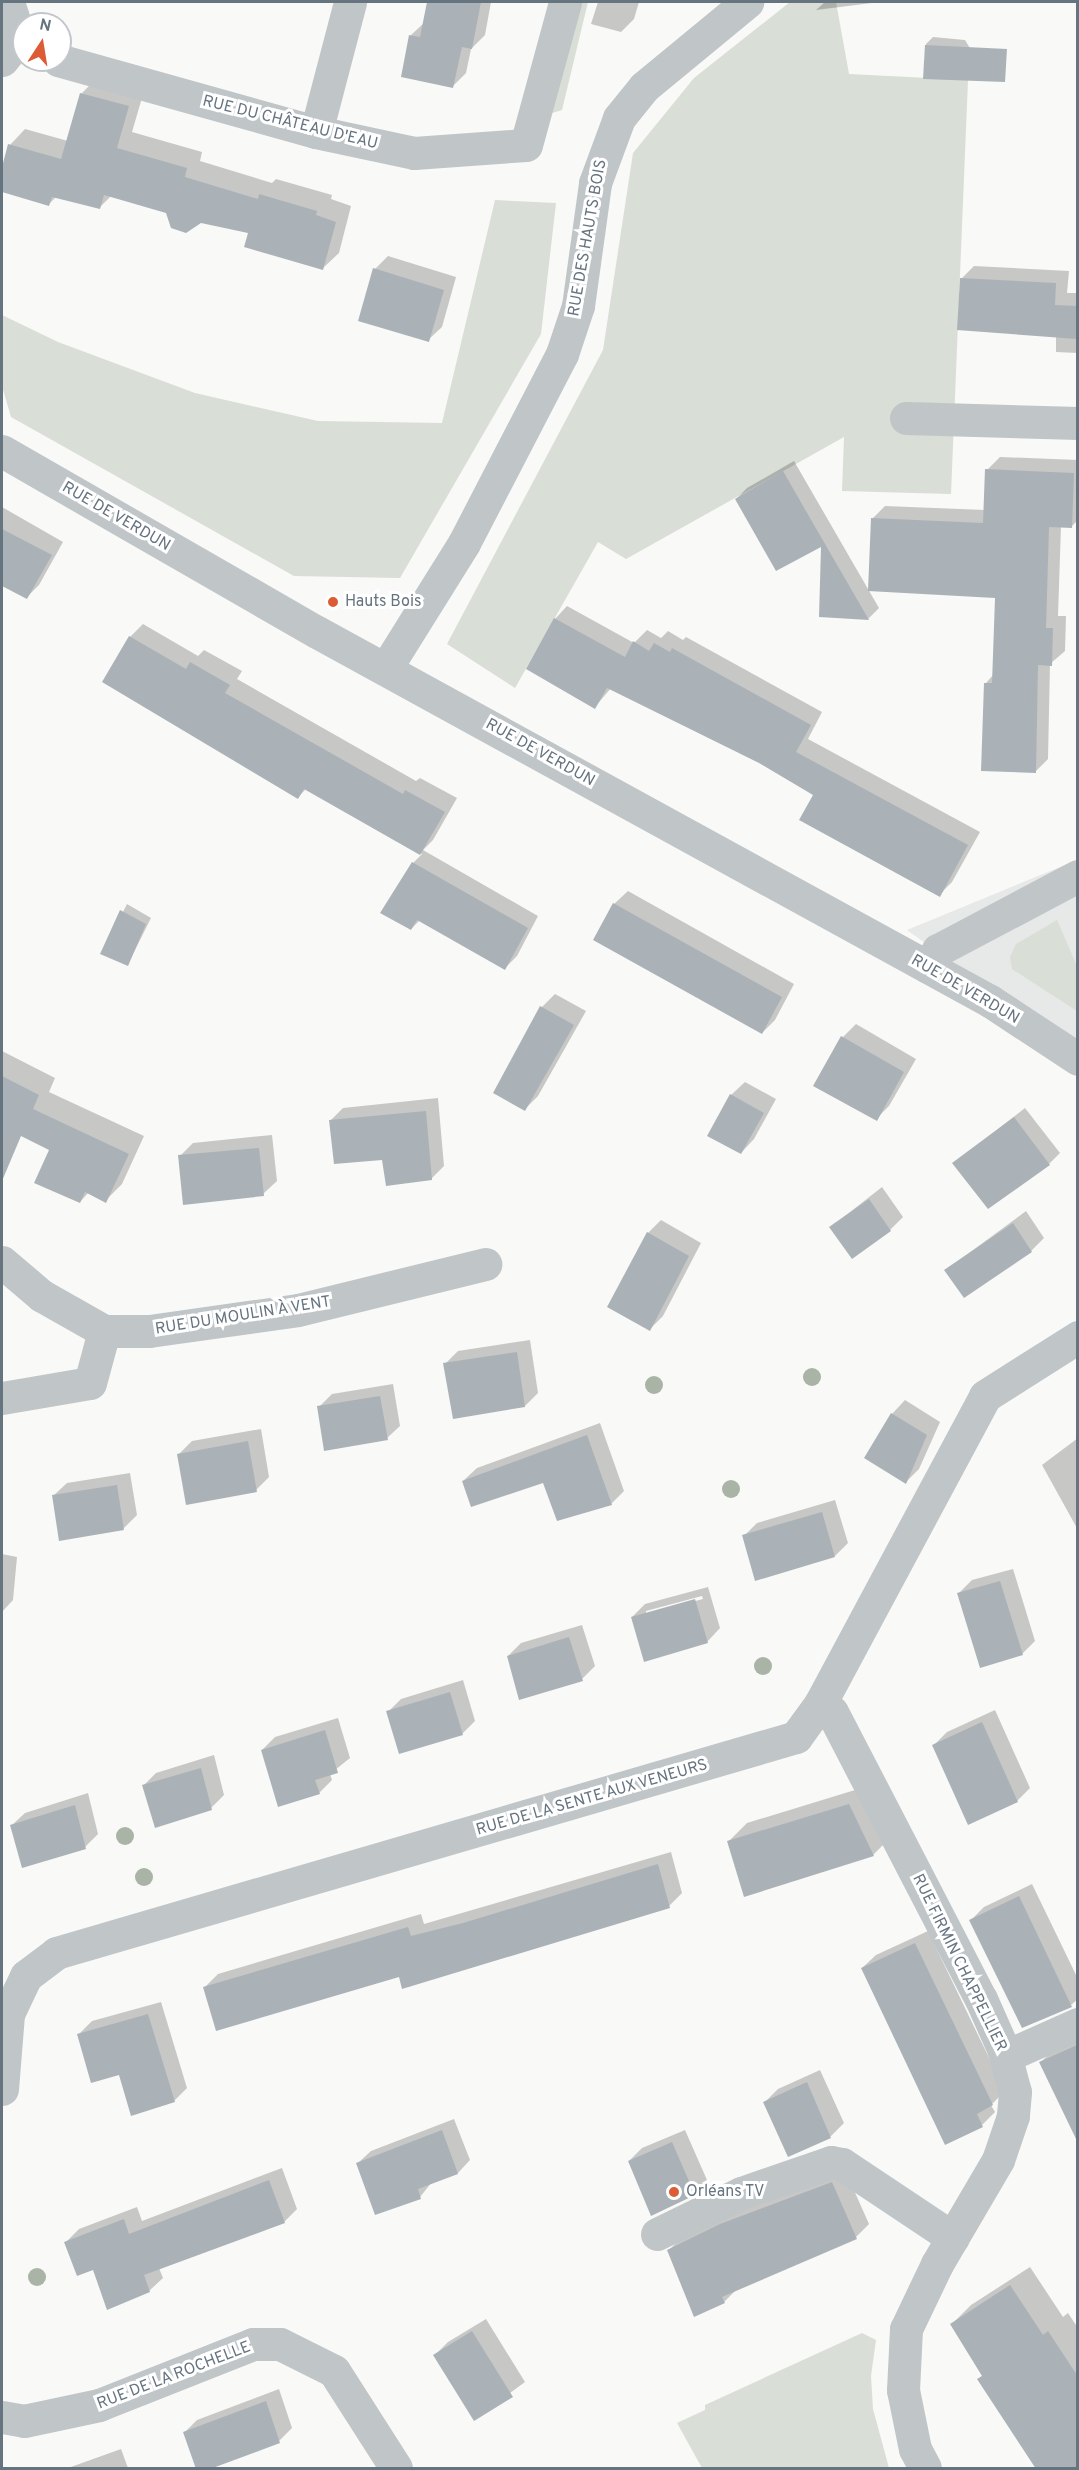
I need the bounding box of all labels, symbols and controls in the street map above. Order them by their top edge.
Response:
north arrow [12,12,72,72]
text: N [38,15,53,37]
street label: RUE DU CHÂTEAU D'EAU [200,92,380,154]
street label: RUE DES HAUTS BOIS [565,158,611,318]
street label: RUE DE VERDUN [58,478,174,556]
place label: Hauts Bois [345,592,421,612]
marker: Hauts Bois [326,595,340,609]
street label: RUE DE VERDUN [482,715,598,791]
street label: RUE DE VERDUN [907,951,1023,1029]
street label: RUE DU MOULIN À VENT [153,1292,333,1340]
street label: RUE DE LA SENTE AUX VENEURS [473,1755,711,1841]
street label: RUE FIRMIN CHAPPELLIER [908,1871,1010,2055]
place label: Orléans TV [686,2182,765,2202]
marker: Orléans TV [667,2185,681,2199]
street label: RUE DE LA ROCHELLE [94,2338,254,2414]

